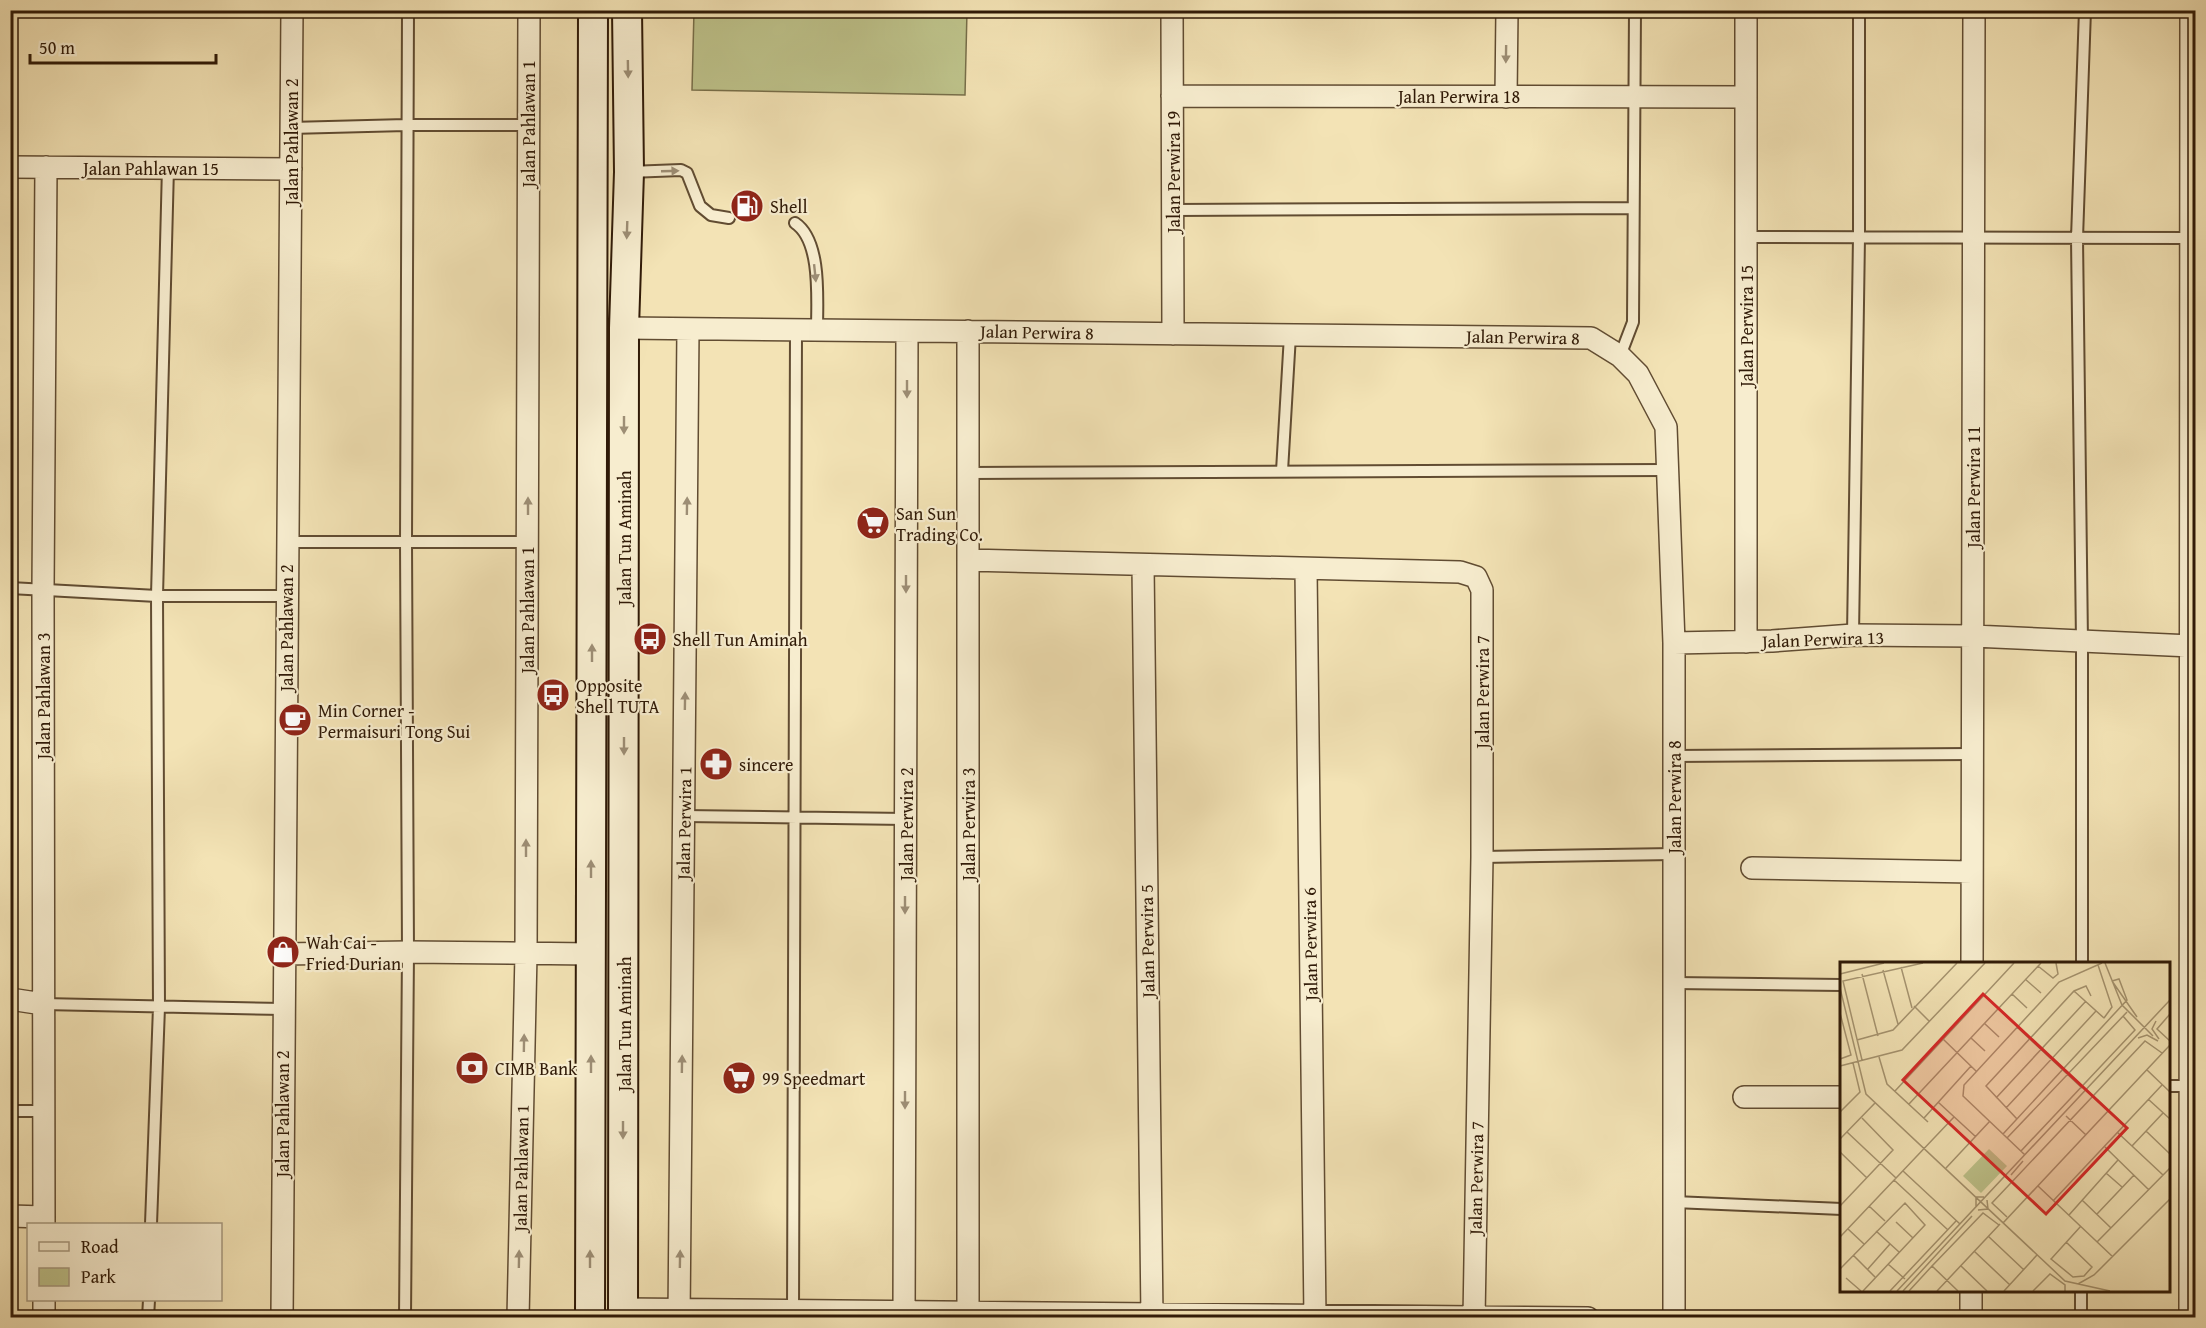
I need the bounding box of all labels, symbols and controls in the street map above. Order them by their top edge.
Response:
scale bar [30,27,216,65]
text: 50 m [39,34,75,61]
one-way arrow [1501,44,1511,63]
one-way arrow [623,59,633,78]
street label: Jalan Pahlawan 1 [515,60,542,190]
street label: Jalan Pahlawan 2 [278,78,305,208]
street label: Jalan Perwira 18 [1396,83,1520,110]
street label: Jalan Perwira 19 [1160,111,1187,235]
street label: Jalan Pahlawan 15 [81,155,219,182]
one-way arrow [660,166,679,175]
fuel station icon: Shell [729,188,765,224]
place label: Shell [770,193,807,220]
one-way arrow [623,221,632,240]
one-way arrow [810,264,820,283]
street label: Jalan Perwira 15 [1733,265,1760,389]
street label: Jalan Perwira 8 [978,317,1094,346]
street label: Jalan Perwira 8 [1464,322,1580,351]
one-way arrow [902,380,912,399]
one-way arrow [619,416,629,435]
street label: Jalan Perwira 11 [1960,426,1987,550]
street label: Jalan Tun Aminah [611,470,638,608]
one-way arrow [523,497,533,516]
one-way arrow [682,497,692,516]
place label: San Sun Trading Co. [896,500,983,548]
supermarket icon: San Sun Trading Co. [855,505,891,541]
street label: Jalan Pahlawan 1 [514,546,541,676]
street label: Jalan Pahlawan 2 [273,564,300,694]
one-way arrow [901,575,911,594]
bus stop icon: Shell Tun Aminah [632,621,668,657]
street label: Jalan Perwira 13 [1759,623,1885,655]
place label: Shell Tun Aminah [673,626,808,653]
street label: Jalan Pahlawan 3 [30,632,57,762]
street label: Jalan Perwira 7 [1469,635,1496,751]
one-way arrow [587,644,597,663]
place label: Opposite Shell TUTA [576,672,659,720]
bus stop icon: Opposite Shell TUTA [535,677,571,713]
one-way arrow [680,692,690,711]
place label: Min Corner - Permaisuri Tong Sui [318,697,470,745]
cafe icon: Min Corner - Permaisuri Tong Sui [277,702,313,738]
one-way arrow [619,737,629,756]
street label: Jalan Perwira 8 [1661,740,1688,856]
pharmacy icon: sincere [698,746,734,782]
place label: sincere [739,751,793,778]
street label: Jalan Perwira 1 [669,766,698,882]
street label: Jalan Perwira 2 [893,767,920,883]
street label: Jalan Perwira 3 [955,767,982,883]
one-way arrow [521,839,531,858]
one-way arrow [586,860,596,879]
street label: Jalan Perwira 5 [1133,884,1162,1000]
street label: Jalan Perwira 6 [1296,887,1325,1003]
one-way arrow [900,896,910,915]
place label: Wah Cai - Fried Durian [306,929,401,977]
shop icon: Wah Cai - Fried Durian [265,934,301,970]
street label: Jalan Tun Aminah [611,956,638,1094]
inset map [1840,962,2170,1292]
one-way arrow [519,1034,528,1053]
street label: Jalan Pahlawan 2 [269,1050,296,1180]
bank icon: CIMB Bank [454,1050,490,1086]
place label: CIMB Bank [495,1055,578,1082]
one-way arrow [586,1055,596,1074]
one-way arrow [677,1055,687,1074]
supermarket icon: 99 Speedmart [721,1060,757,1096]
place label: 99 Speedmart [762,1065,866,1092]
one-way arrow [900,1091,910,1110]
street label: Jalan Pahlawan 1 [506,1104,536,1234]
one-way arrow [618,1121,628,1140]
street label: Jalan Perwira 7 [1461,1121,1490,1237]
legend [27,1223,222,1301]
text: Road [81,1233,119,1260]
one-way arrow [514,1250,524,1269]
one-way arrow [585,1250,595,1269]
one-way arrow [675,1250,685,1269]
text: Park [81,1263,117,1290]

